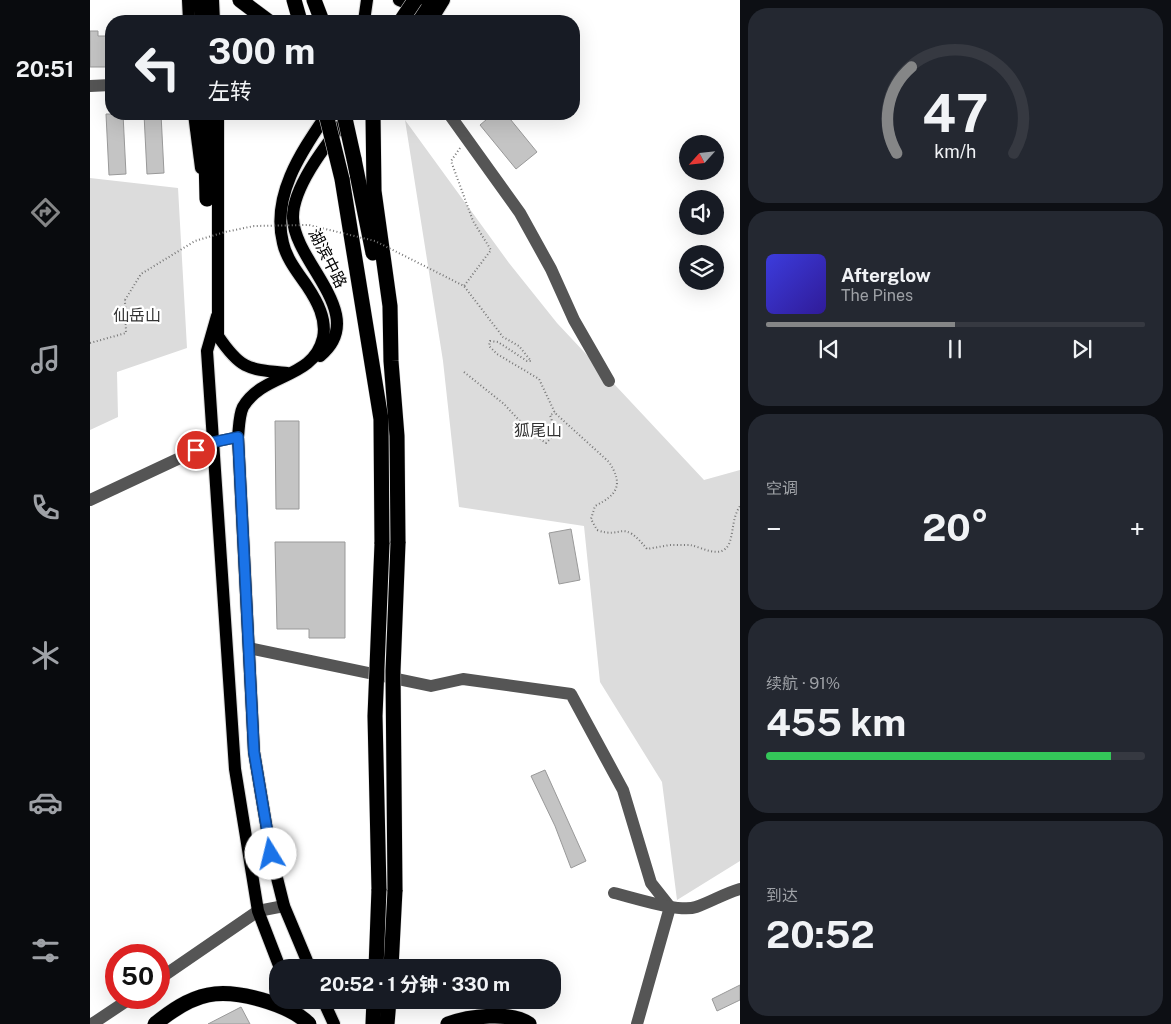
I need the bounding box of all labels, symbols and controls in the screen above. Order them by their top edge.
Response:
text: 300 m [208,31,315,72]
icon: left [125,35,190,100]
text: 20:51 [16,56,74,82]
text: 左转 [208,78,252,104]
text: 47 [922,83,989,144]
north arrow [679,135,724,180]
map controls [679,135,724,290]
text: km/h [934,141,977,162]
button: sound [679,190,724,235]
icon: directions [28,195,63,230]
street label: 湖滨中路 [305,225,351,291]
button: layers [679,245,724,290]
text: Afterglow [841,264,931,286]
text: The Pines [841,286,913,305]
park label: 仙岳山 [113,306,161,325]
icon: previous [815,335,843,363]
icon: pause [941,335,969,363]
icon: next [1068,335,1096,363]
icon: music [28,342,63,377]
park label: 狐尾山 [514,421,562,440]
pin [175,429,217,471]
icon: arrive [182,436,210,464]
text: 空调 [766,479,798,498]
icon: phone [28,490,63,525]
text: 20° [922,505,989,550]
text: − [766,512,782,545]
text: + [1129,512,1145,545]
icon: climate [28,638,63,673]
text: 续航 · 91% [766,674,840,693]
text: 455 km [766,700,906,745]
icon: car [28,785,63,820]
position arrow [244,827,296,879]
text: 到达 [766,886,798,905]
text: 20:52 [766,912,875,957]
icon: filters [28,933,63,968]
speed limit sign: 50 [105,944,170,1009]
text: 20:52 · 1 分钟 · 330 m [320,973,510,995]

